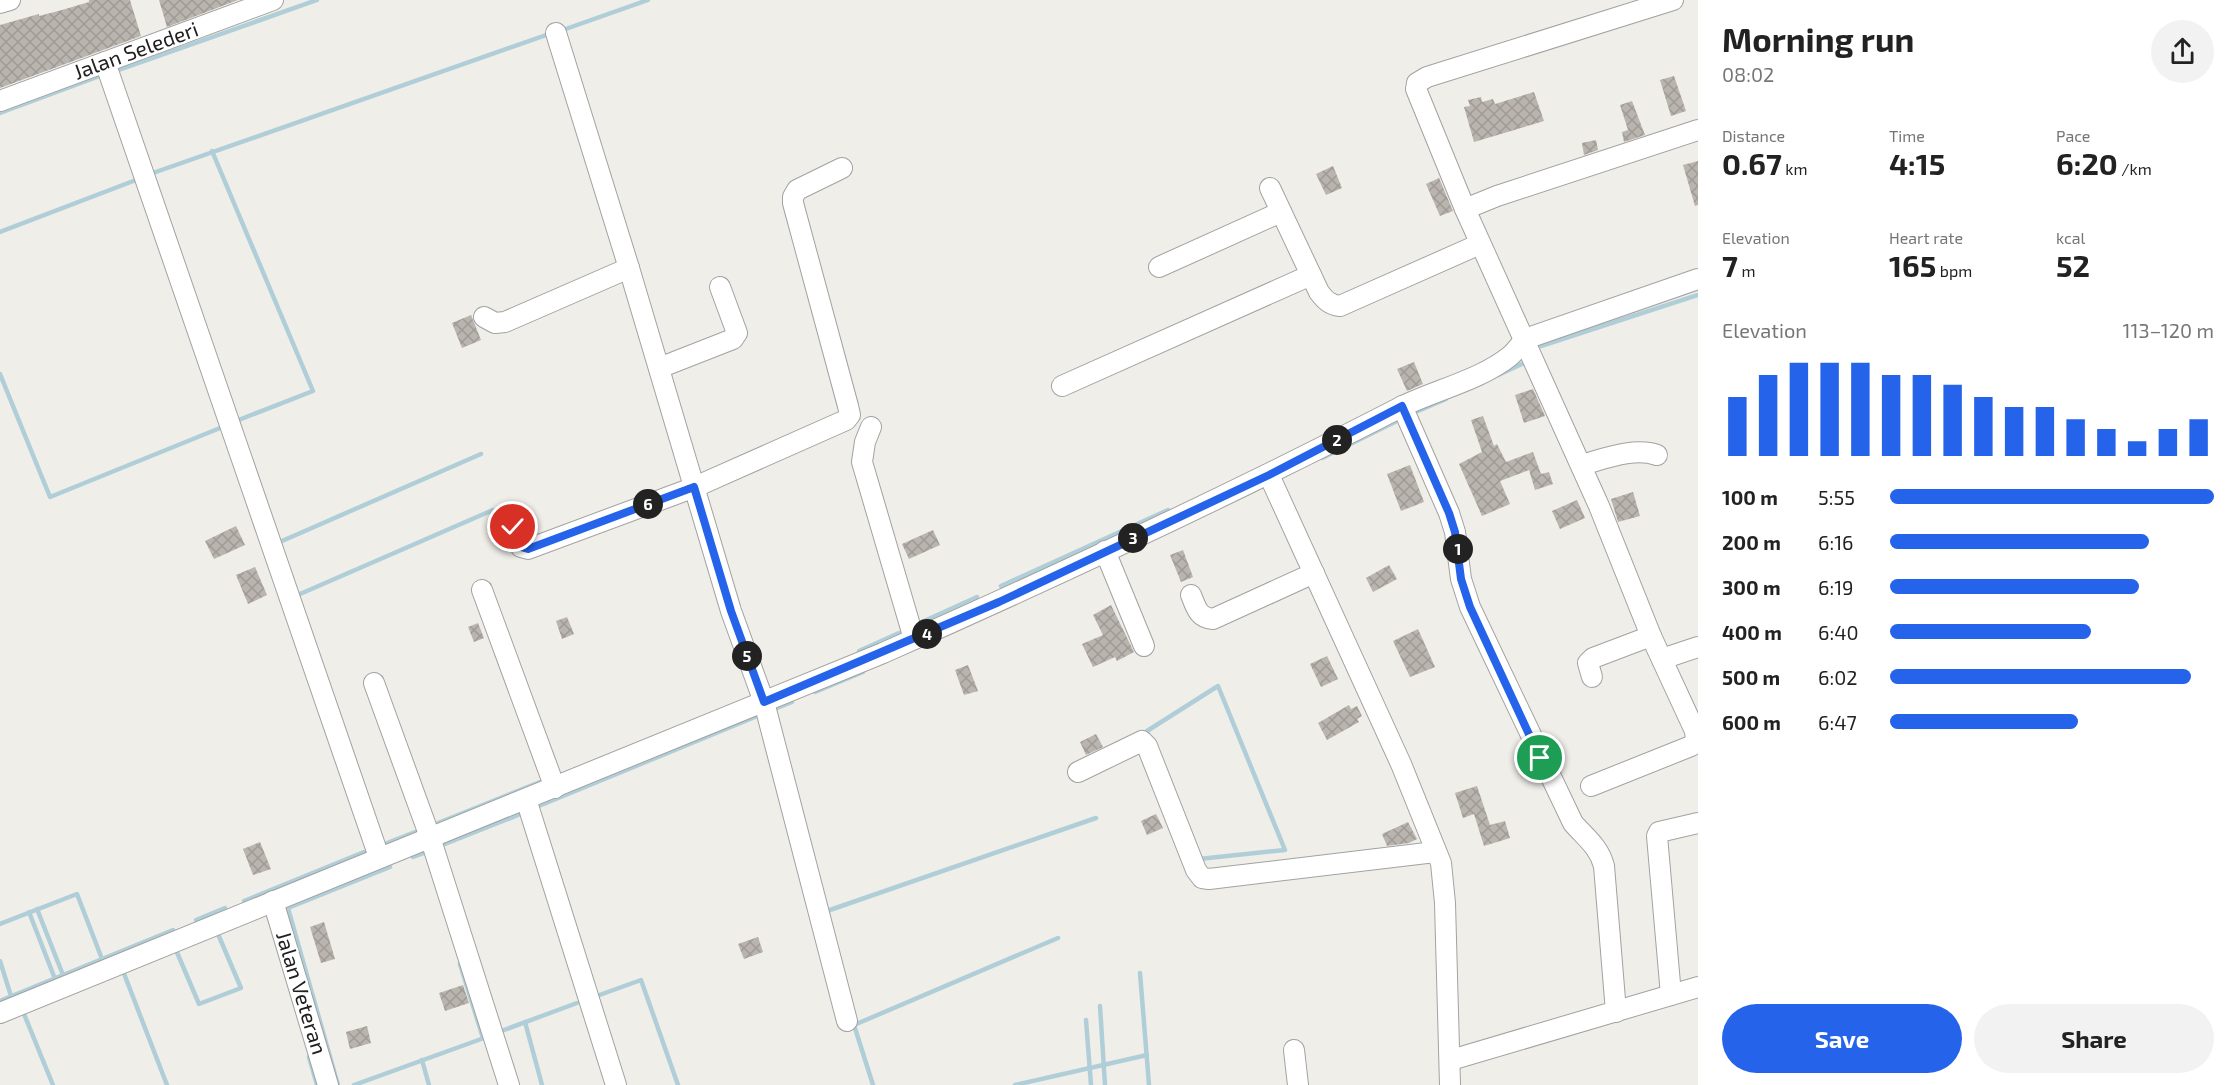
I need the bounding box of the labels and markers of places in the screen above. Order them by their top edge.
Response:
pin: 2 [1322,425,1352,455]
pin: 6 [633,489,663,519]
pin [487,501,538,552]
pin: 3 [1118,523,1148,553]
pin: 1 [1443,534,1473,564]
pin: 4 [912,619,942,649]
pin: 5 [732,641,762,671]
pin [1514,732,1565,783]

